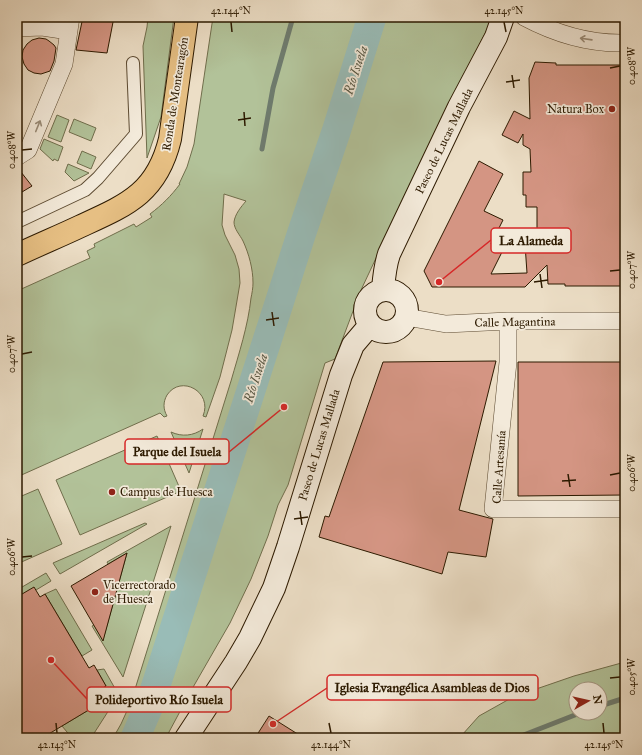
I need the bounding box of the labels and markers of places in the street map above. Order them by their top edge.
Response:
place label: Natura Box [547,102,605,116]
marker: Natura Box [607,104,617,114]
callout: La Alameda [491,228,571,253]
callout: Parque del Isuela [125,439,229,464]
place label: Campus de Huesca [120,485,213,499]
marker: Campus de Huesca [107,487,117,497]
place label: Vicerrectorado de Huesca [102,578,176,606]
marker: Vicerrectorado de Huesca [90,587,100,597]
callout: Iglesia Evangélica Asambleas de Dios [327,675,538,700]
callout: Polideportivo Río Isuela [87,687,231,712]

